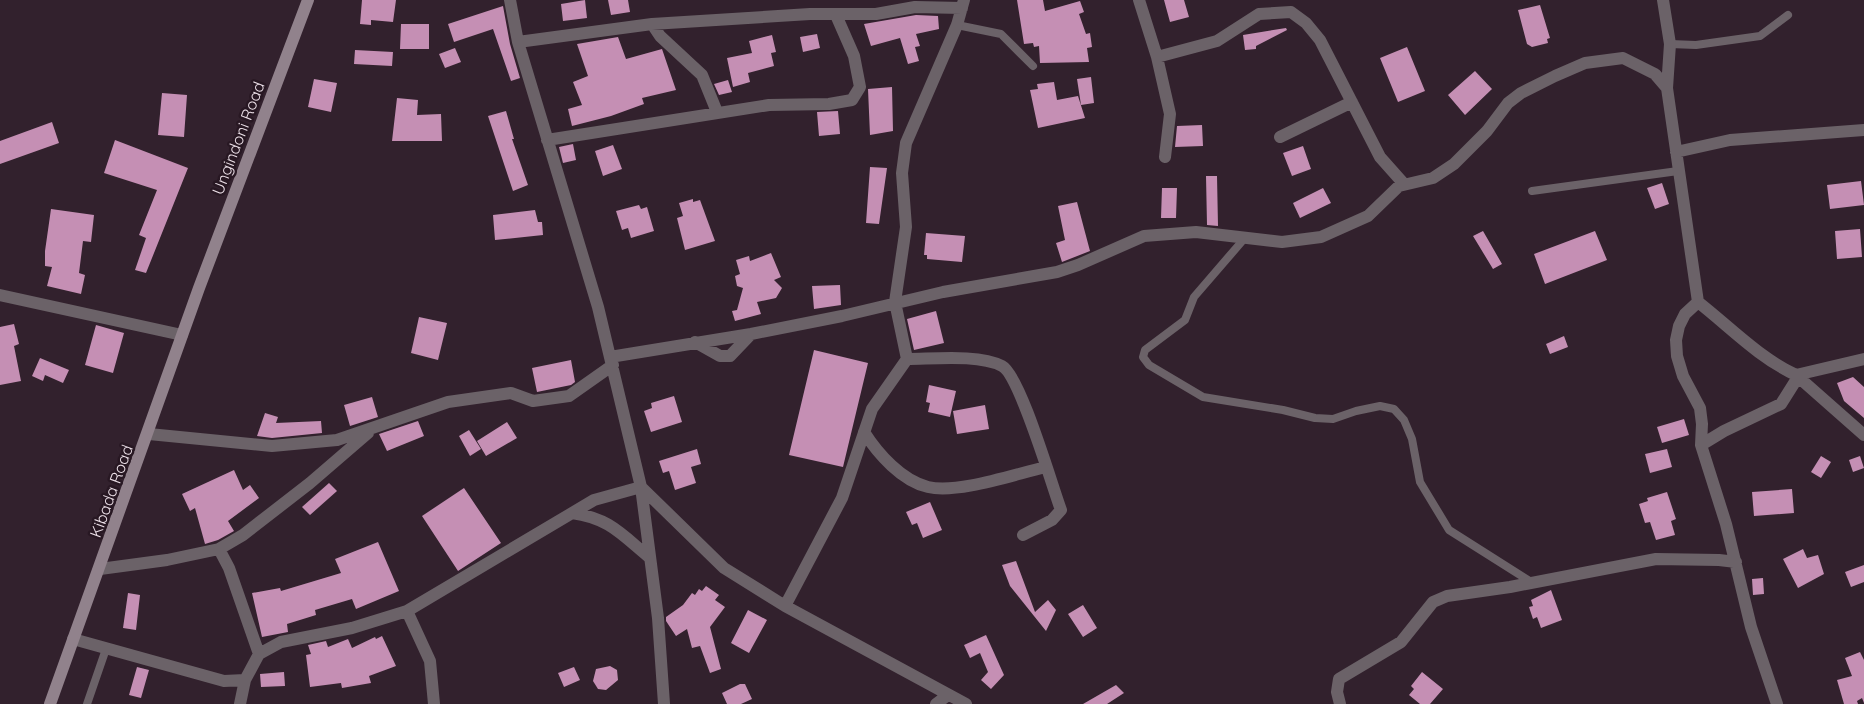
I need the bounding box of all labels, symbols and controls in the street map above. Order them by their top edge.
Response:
street label: Ungindoni Road [207,79,269,197]
street label: Kibada Road [85,442,137,540]

